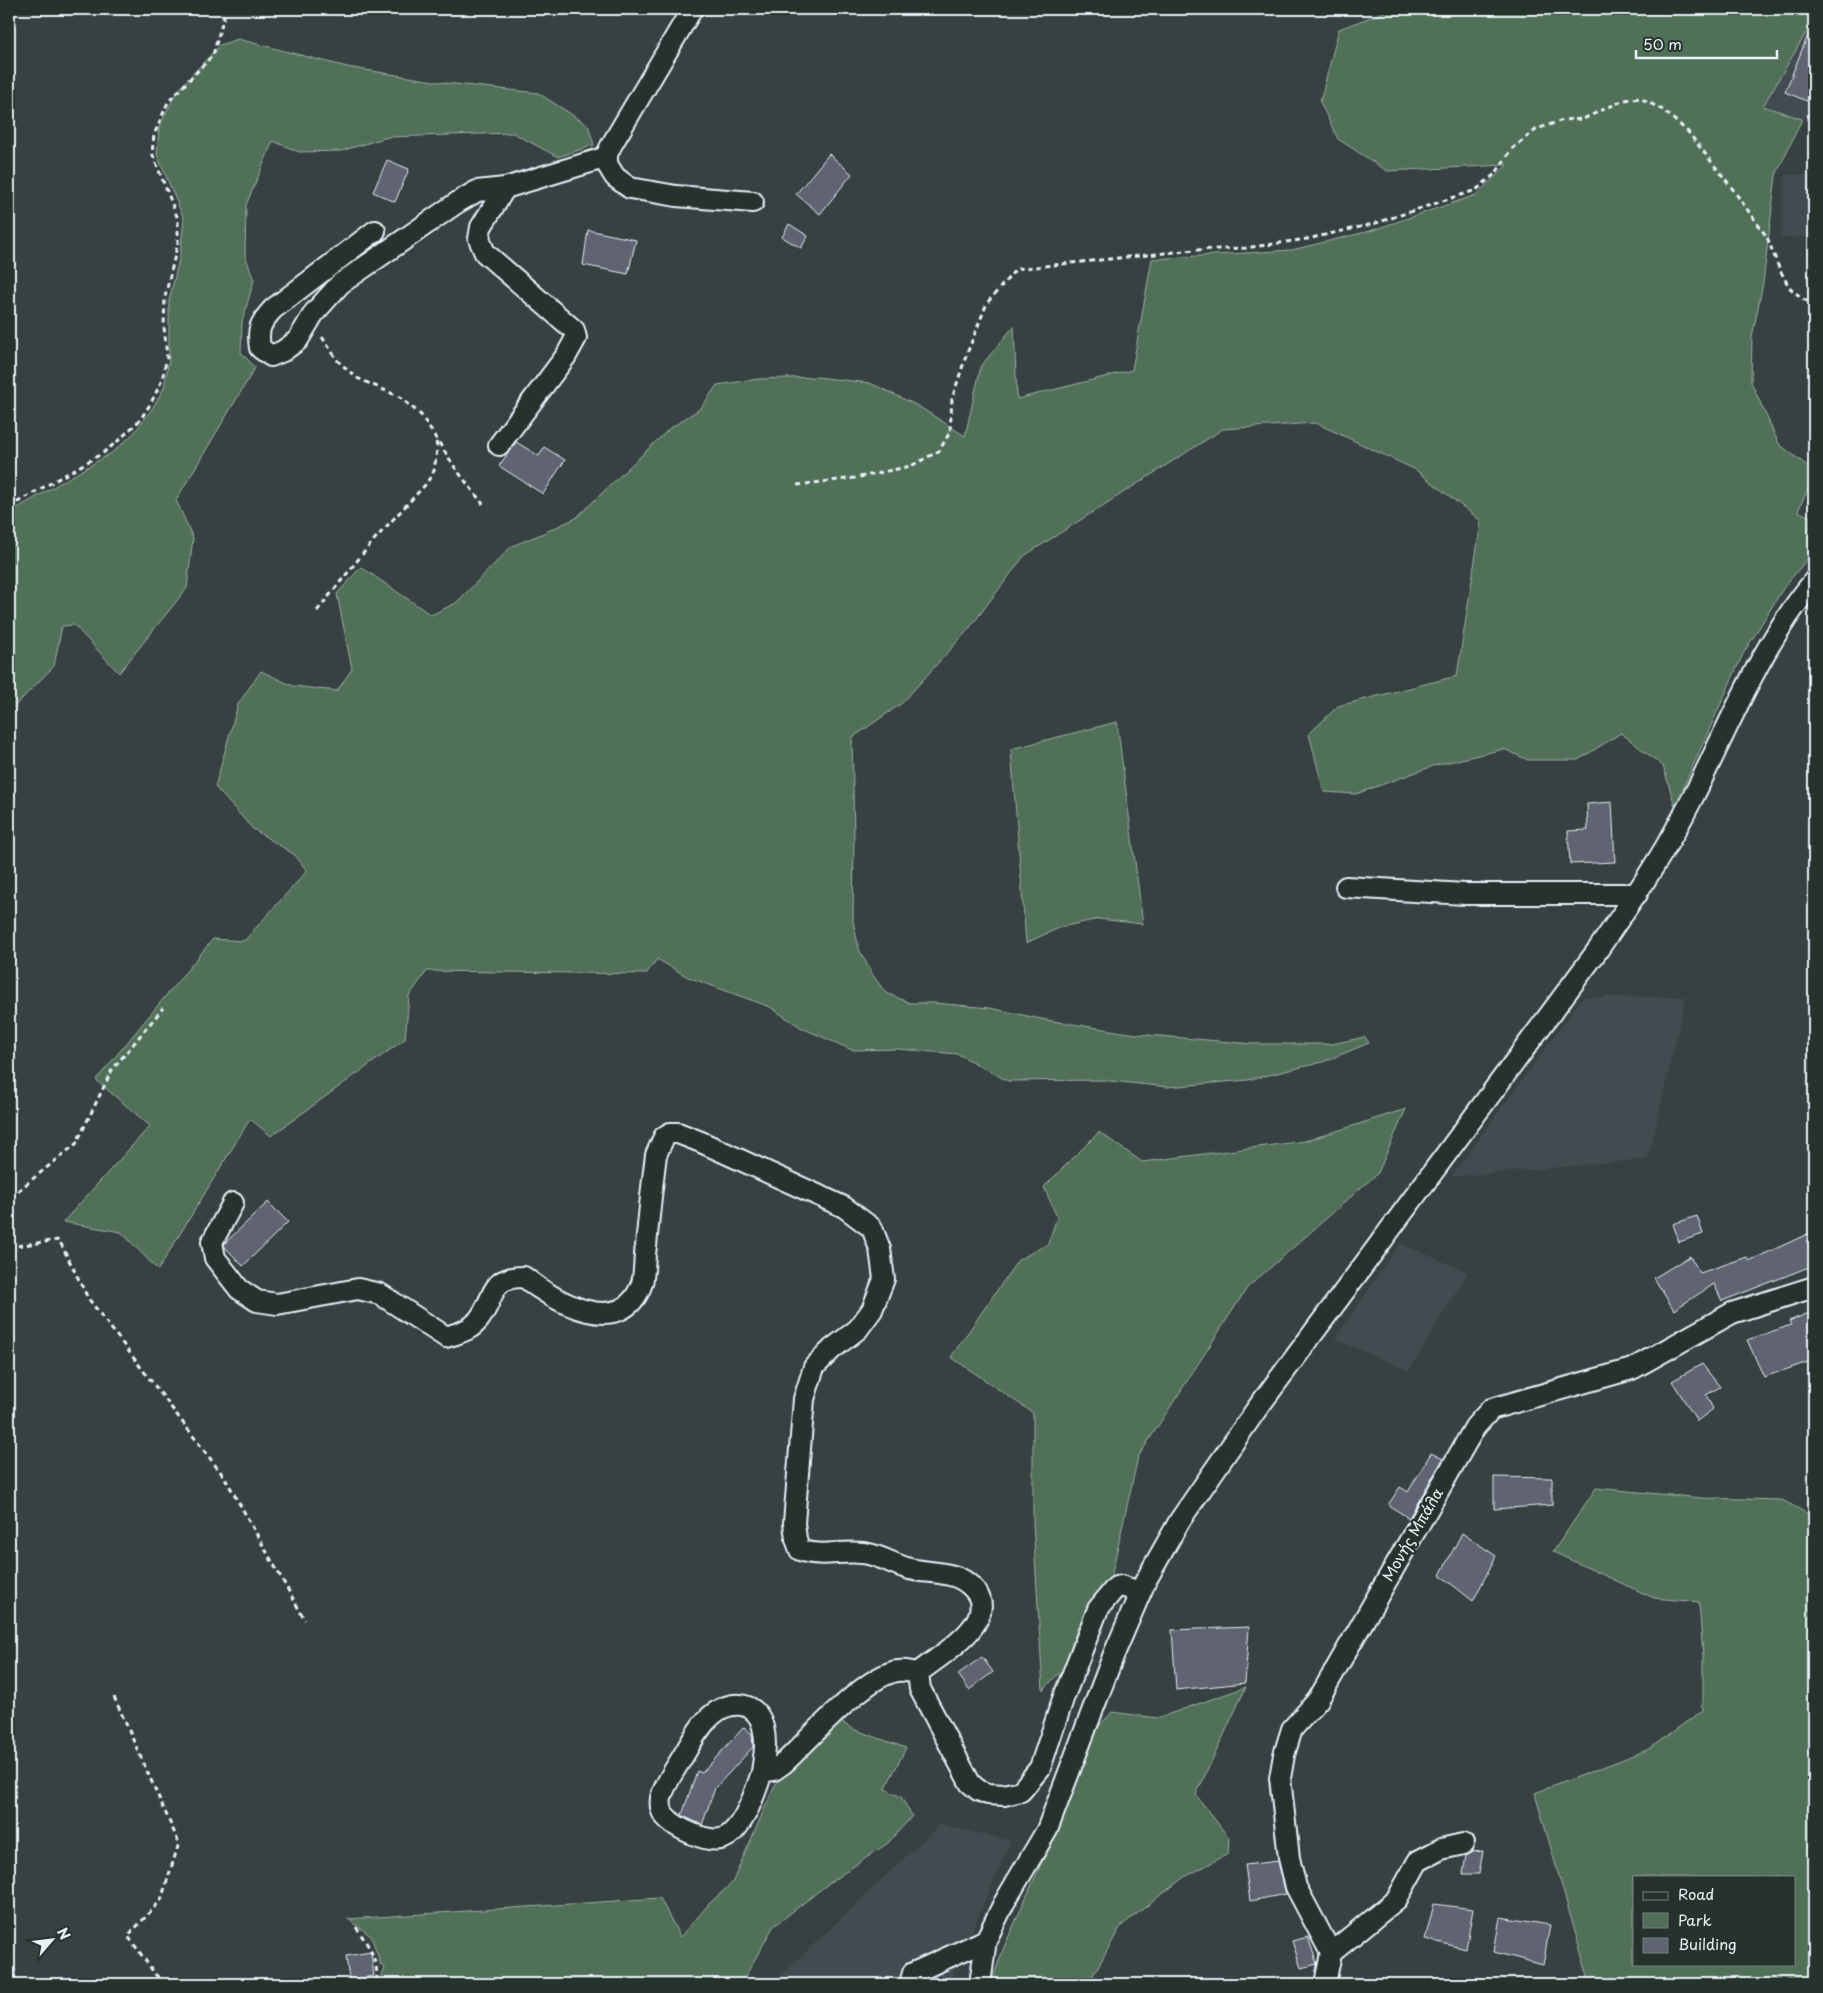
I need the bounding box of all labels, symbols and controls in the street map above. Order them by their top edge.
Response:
scale bar [1636,28,1777,60]
text: 50 m [1643,32,1682,55]
street label: Μονής Μπάλα [1376,1483,1448,1585]
legend [1633,1876,1796,1966]
text: Road [1678,1882,1714,1905]
text: Park [1678,1908,1712,1931]
north arrow [28,1916,78,1966]
text: N [52,1924,76,1943]
text: Building [1678,1932,1737,1955]

